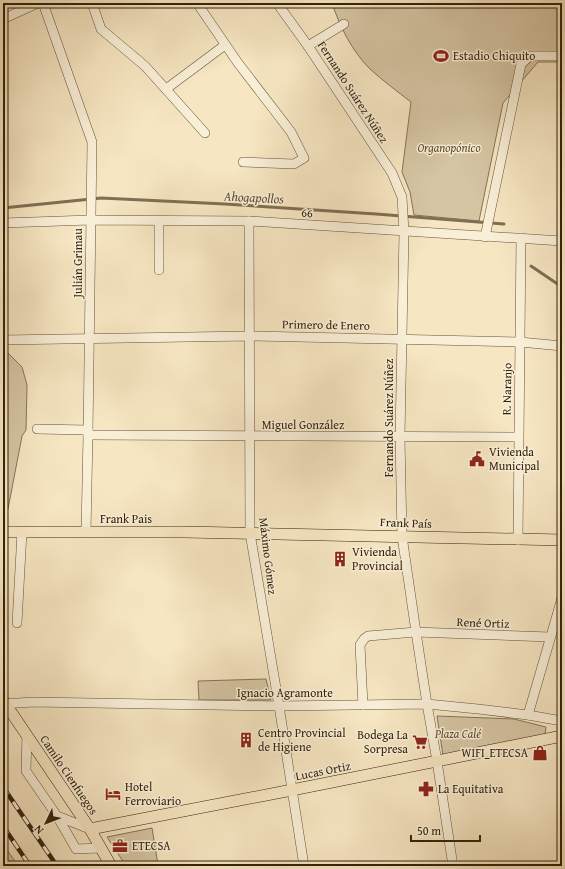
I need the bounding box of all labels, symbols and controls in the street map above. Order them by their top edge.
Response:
street label: Fernando Suárez Núñez [314,37,393,146]
sports icon: Estadio Chiquito [432,47,450,65]
place label: Estadio Chiquito [453,47,535,64]
park label: Organopónico [417,139,481,156]
water label: Ahogapollos [223,186,285,209]
street label: 66 [301,204,314,221]
street label: Julián Grimau [69,228,86,300]
street label: Primero de Enero [282,315,370,334]
street label: Fernando Suárez Núñez [380,359,397,477]
street label: R. Naranjo [498,363,515,415]
street label: Miguel González [262,416,344,433]
place label: Vivienda Municipal [489,443,540,474]
public building icon: Vivienda Municipal [468,450,486,468]
street label: Frank Pais [100,510,152,527]
street label: Frank País [380,513,433,532]
street label: Máximo Gómez [255,516,282,595]
place label: Vivienda Provincial [352,543,404,574]
building icon: Vivienda Provincial [331,550,349,568]
street label: René Ortiz [456,613,510,632]
street label: Ignacio Agramonte [237,684,333,701]
place label: Centro Provincial de Higiene [258,724,346,755]
park label: Plaza Calé [434,725,482,742]
place label: Bodega La Sorpresa [357,726,408,757]
building icon: Centro Provincial de Higiene [237,731,255,749]
street label: Camilo Cienfuegos [36,732,102,818]
supermarket icon: Bodega La Sorpresa [411,733,429,751]
place label: WIFI_ETECSA [461,744,529,761]
shop icon: WIFI_ETECSA [531,744,549,762]
street label: Lucas Ortiz [294,757,352,784]
place label: Hotel Ferroviario [125,778,181,809]
pharmacy icon: La Equitativa [417,780,435,798]
place label: La Equitativa [438,780,504,797]
hotel icon: Hotel Ferroviario [104,785,122,803]
north arrow [26,803,66,843]
scale bar [411,817,480,843]
text: N [30,821,47,838]
text: 50 m [417,822,441,839]
office icon: ETECSA [111,837,129,855]
place label: ETECSA [132,837,171,854]

